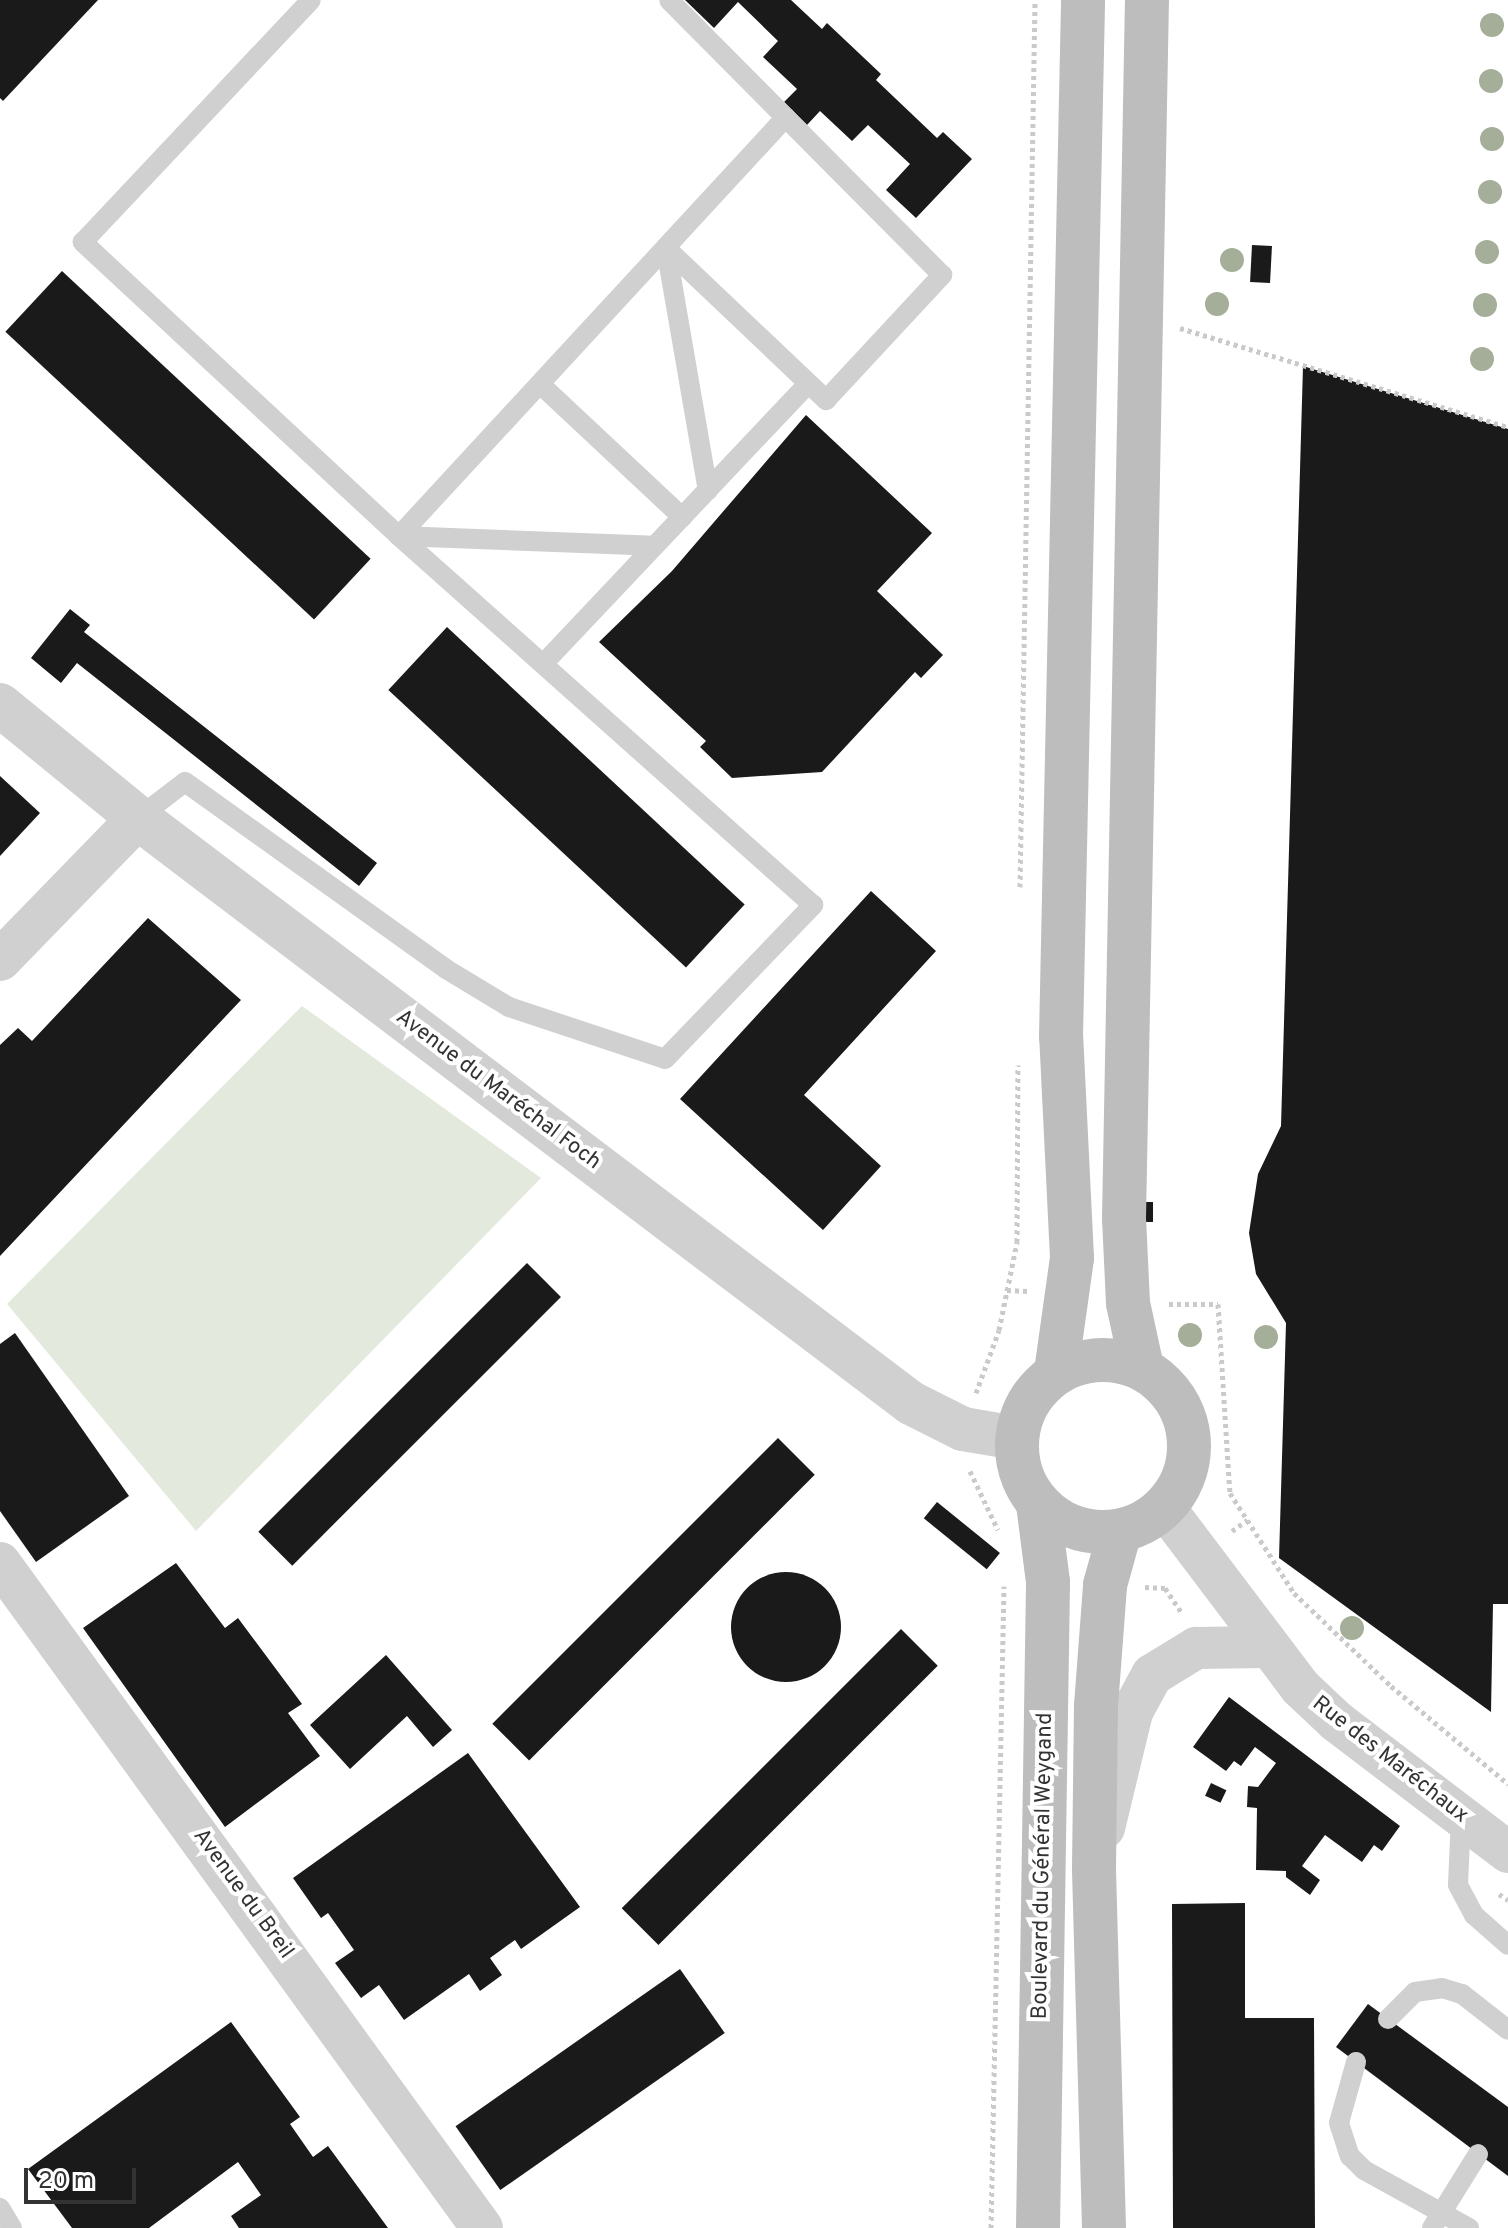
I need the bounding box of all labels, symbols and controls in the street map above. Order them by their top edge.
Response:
street label: Avenue du Maréchal Foch [390,1004,606,1176]
street label: Rue des Maréchaux [1307,1691,1473,1829]
street label: Boulevard du Général Weygand [1027,1712,1059,2020]
street label: Avenue du Breil [187,1824,299,1964]
scale bar [28,2152,140,2202]
text: 20 m [38,2167,94,2197]

